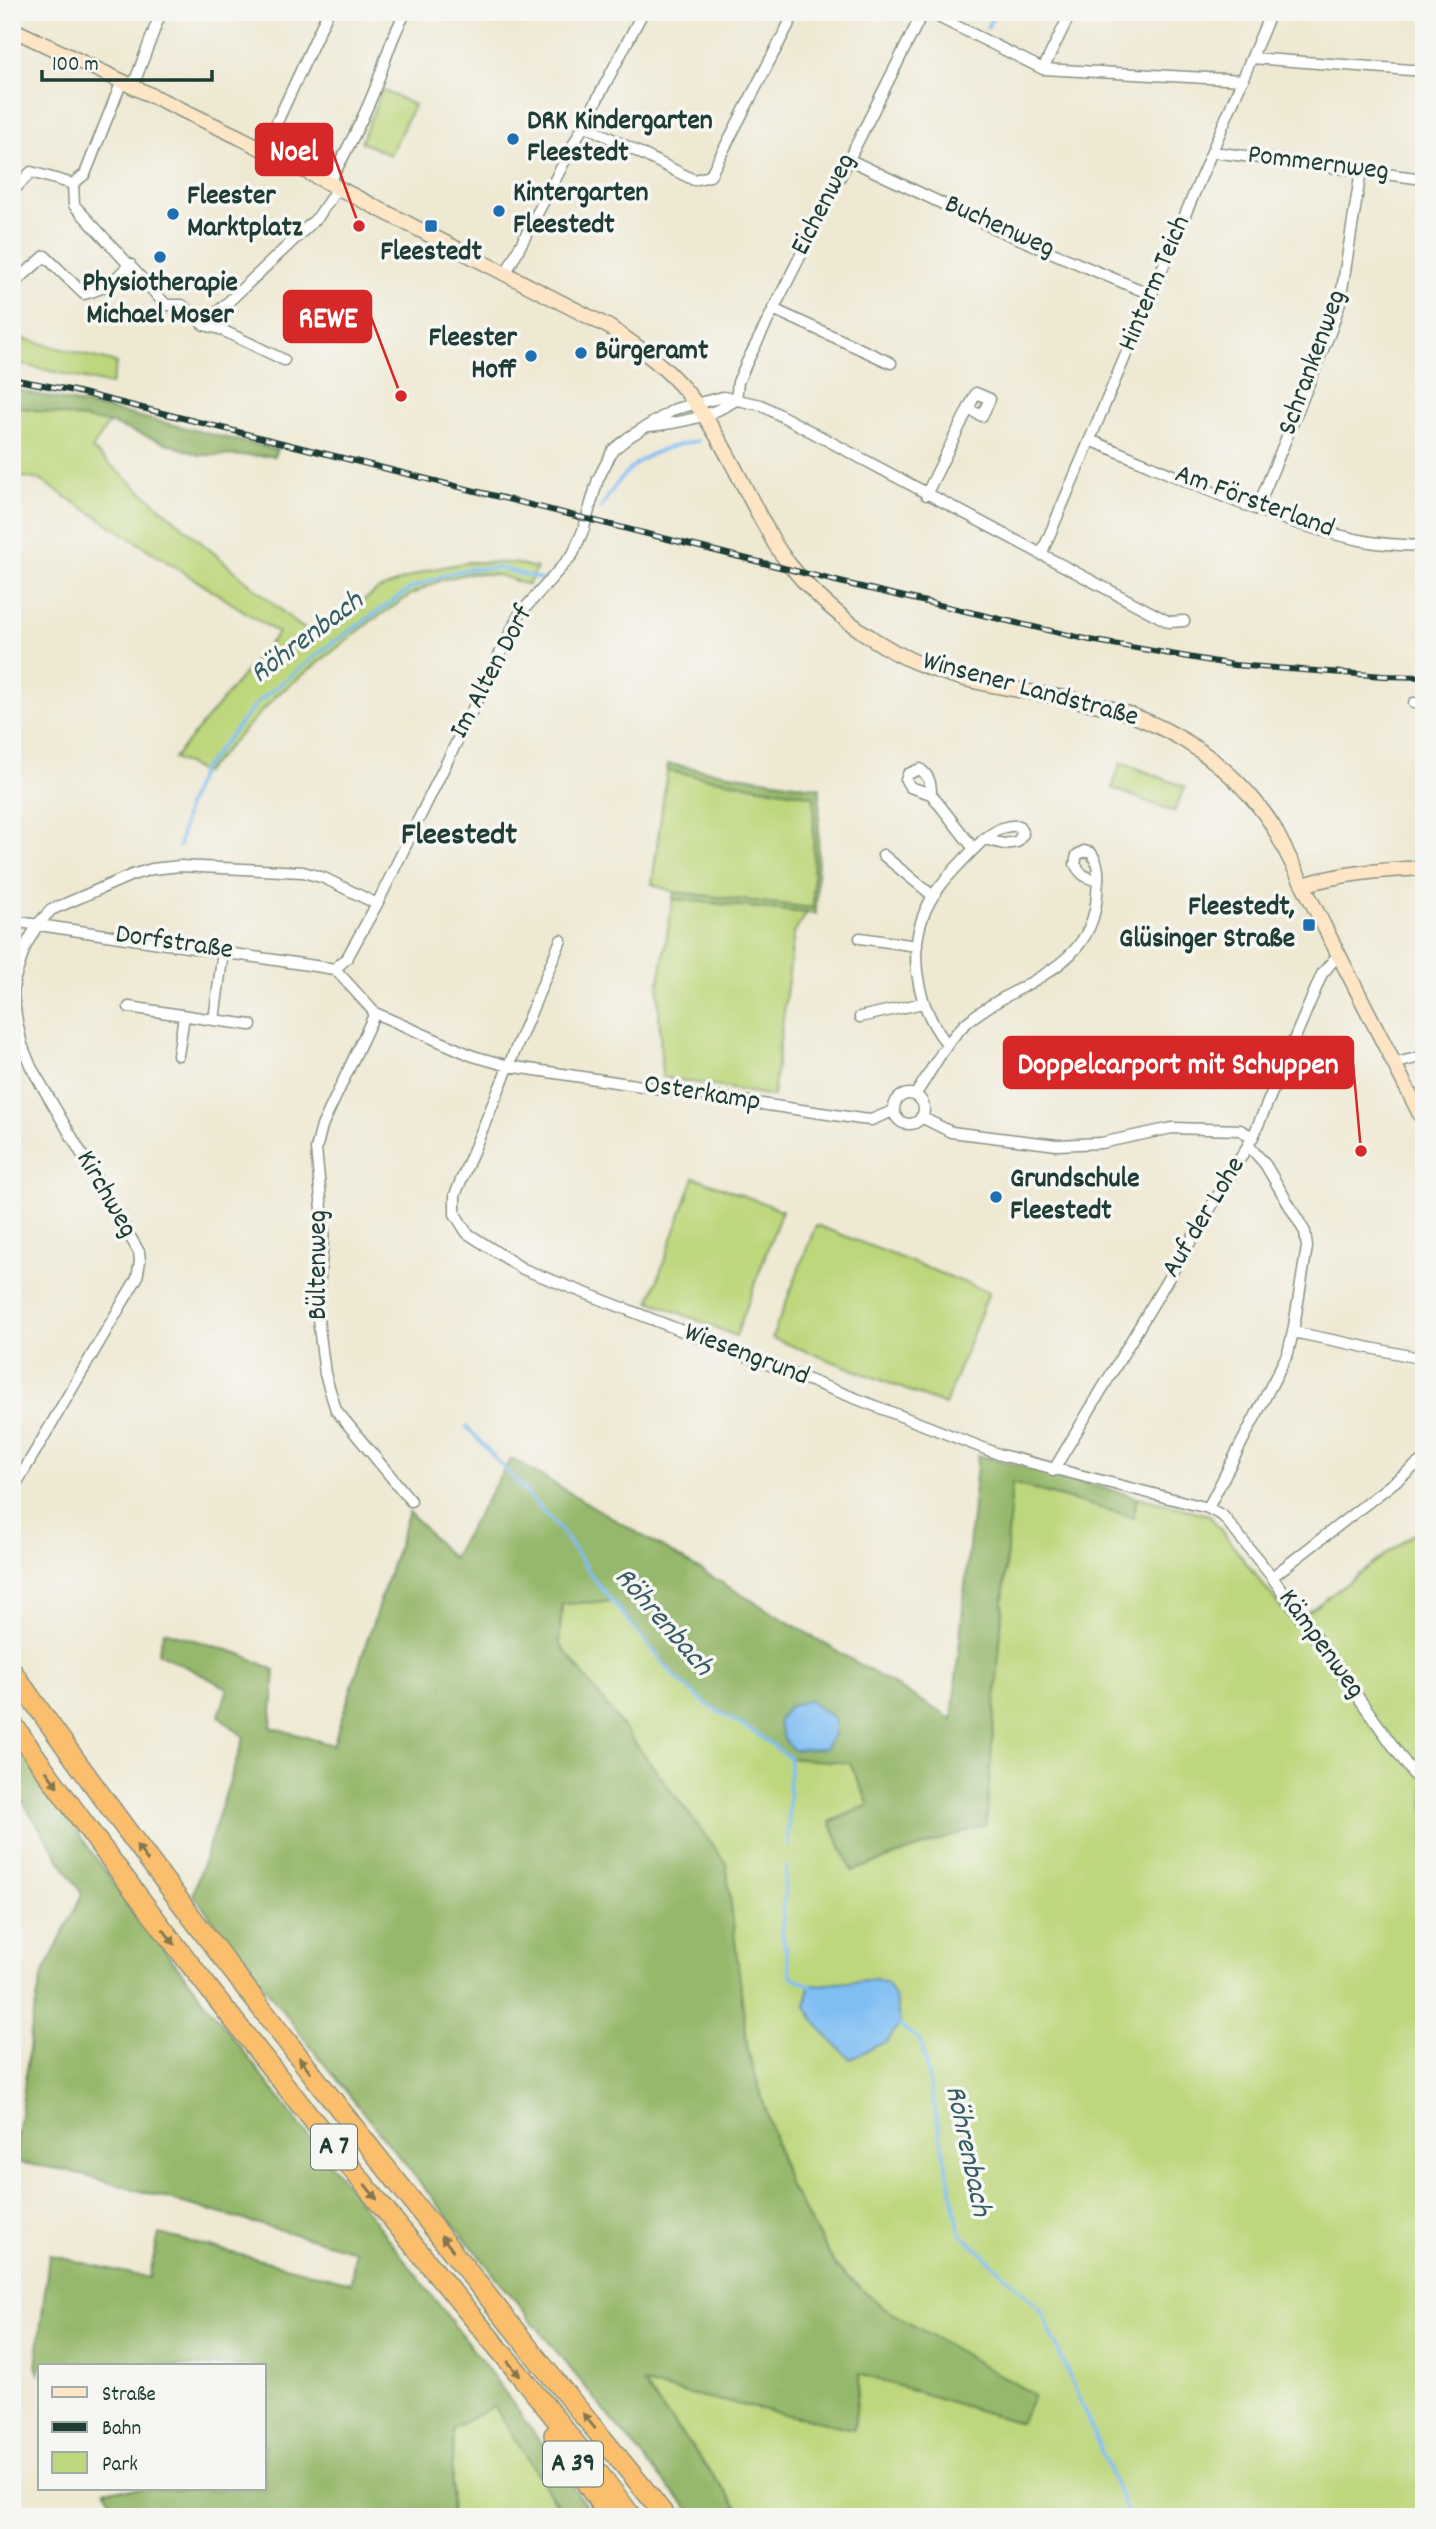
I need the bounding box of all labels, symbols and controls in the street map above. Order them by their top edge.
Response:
scale bar [42,38,212,82]
text: 100 m [52,51,99,81]
place label: DRK Kindergarten Fleestedt [527,103,713,175]
callout: Noel [256,124,332,175]
marker: DRK Kindergarten Fleestedt [505,131,521,147]
text: Noel [270,133,319,176]
street label: Pommernweg [1245,137,1391,193]
street label: Eichenweg [782,147,868,263]
place label: Kintergarten Fleestedt [513,175,648,247]
place label: Fleester Marktplatz [187,178,303,250]
street label: Buchenweg [937,186,1061,270]
marker: Kintergarten Fleestedt [491,203,507,219]
marker: Fleester Marktplatz [165,206,181,222]
street label: Hinterm Teich [1109,210,1203,358]
marker: Fleestedt [423,218,439,234]
place label: Fleestedt [380,234,483,274]
marker: Physiotherapie Michael Moser [152,249,168,265]
place label: Physiotherapie Michael Moser [82,265,238,337]
street label: Schrankenweg [1269,285,1359,441]
callout: REWE [284,291,371,342]
text: REWE [298,300,358,343]
place label: Fleester Hoff [428,320,518,392]
place label: Bürgeramt [595,333,709,373]
marker: Bürgeramt [573,345,589,361]
marker: Fleester Hoff [523,348,539,364]
street label: Am Försterland [1169,456,1339,550]
water label: Röhrenbach [242,581,375,696]
street label: Im Alten Dorf [441,598,545,747]
street label: Winsener Landstraße [918,643,1142,739]
district label: Fleestedt [401,814,517,860]
place label: Fleestedt, Glüsinger Straße [1119,889,1295,961]
street label: Dorfstraße [113,916,235,972]
marker: Fleestedt, Glüsinger Straße [1301,917,1317,933]
callout: Doppelcarport mit Schuppen [1004,1037,1353,1088]
text: Doppelcarport mit Schuppen [1017,1046,1339,1089]
street label: Osterkamp [641,1066,763,1124]
street label: Kirchweg [64,1144,146,1246]
street label: Auf der Lohe [1153,1150,1257,1286]
place label: Grundschule Fleestedt [1010,1161,1140,1233]
marker: Grundschule Fleestedt [988,1189,1004,1205]
street label: Bültenweg [300,1210,340,1320]
street label: Wiesengrund [678,1314,814,1398]
water label: Röhrenbach [602,1559,723,1688]
street label: Kämpenweg [1267,1582,1373,1708]
one-way arrow [45,1769,59,1788]
one-way arrow [135,1844,149,1862]
one-way arrow [162,1927,177,1945]
one-way arrow [298,2057,313,2075]
water label: Röhrenbach [931,2082,1001,2222]
road number: A 7 [311,2124,357,2170]
one-way arrow [363,2184,378,2201]
one-way arrow [439,2235,454,2253]
one-way arrow [506,2361,521,2378]
legend [38,2364,266,2490]
text: Straße [102,2381,156,2411]
one-way arrow [581,2413,596,2431]
text: Bahn [102,2415,141,2445]
road number: A 39 [543,2442,603,2486]
text: Park [102,2451,138,2481]

